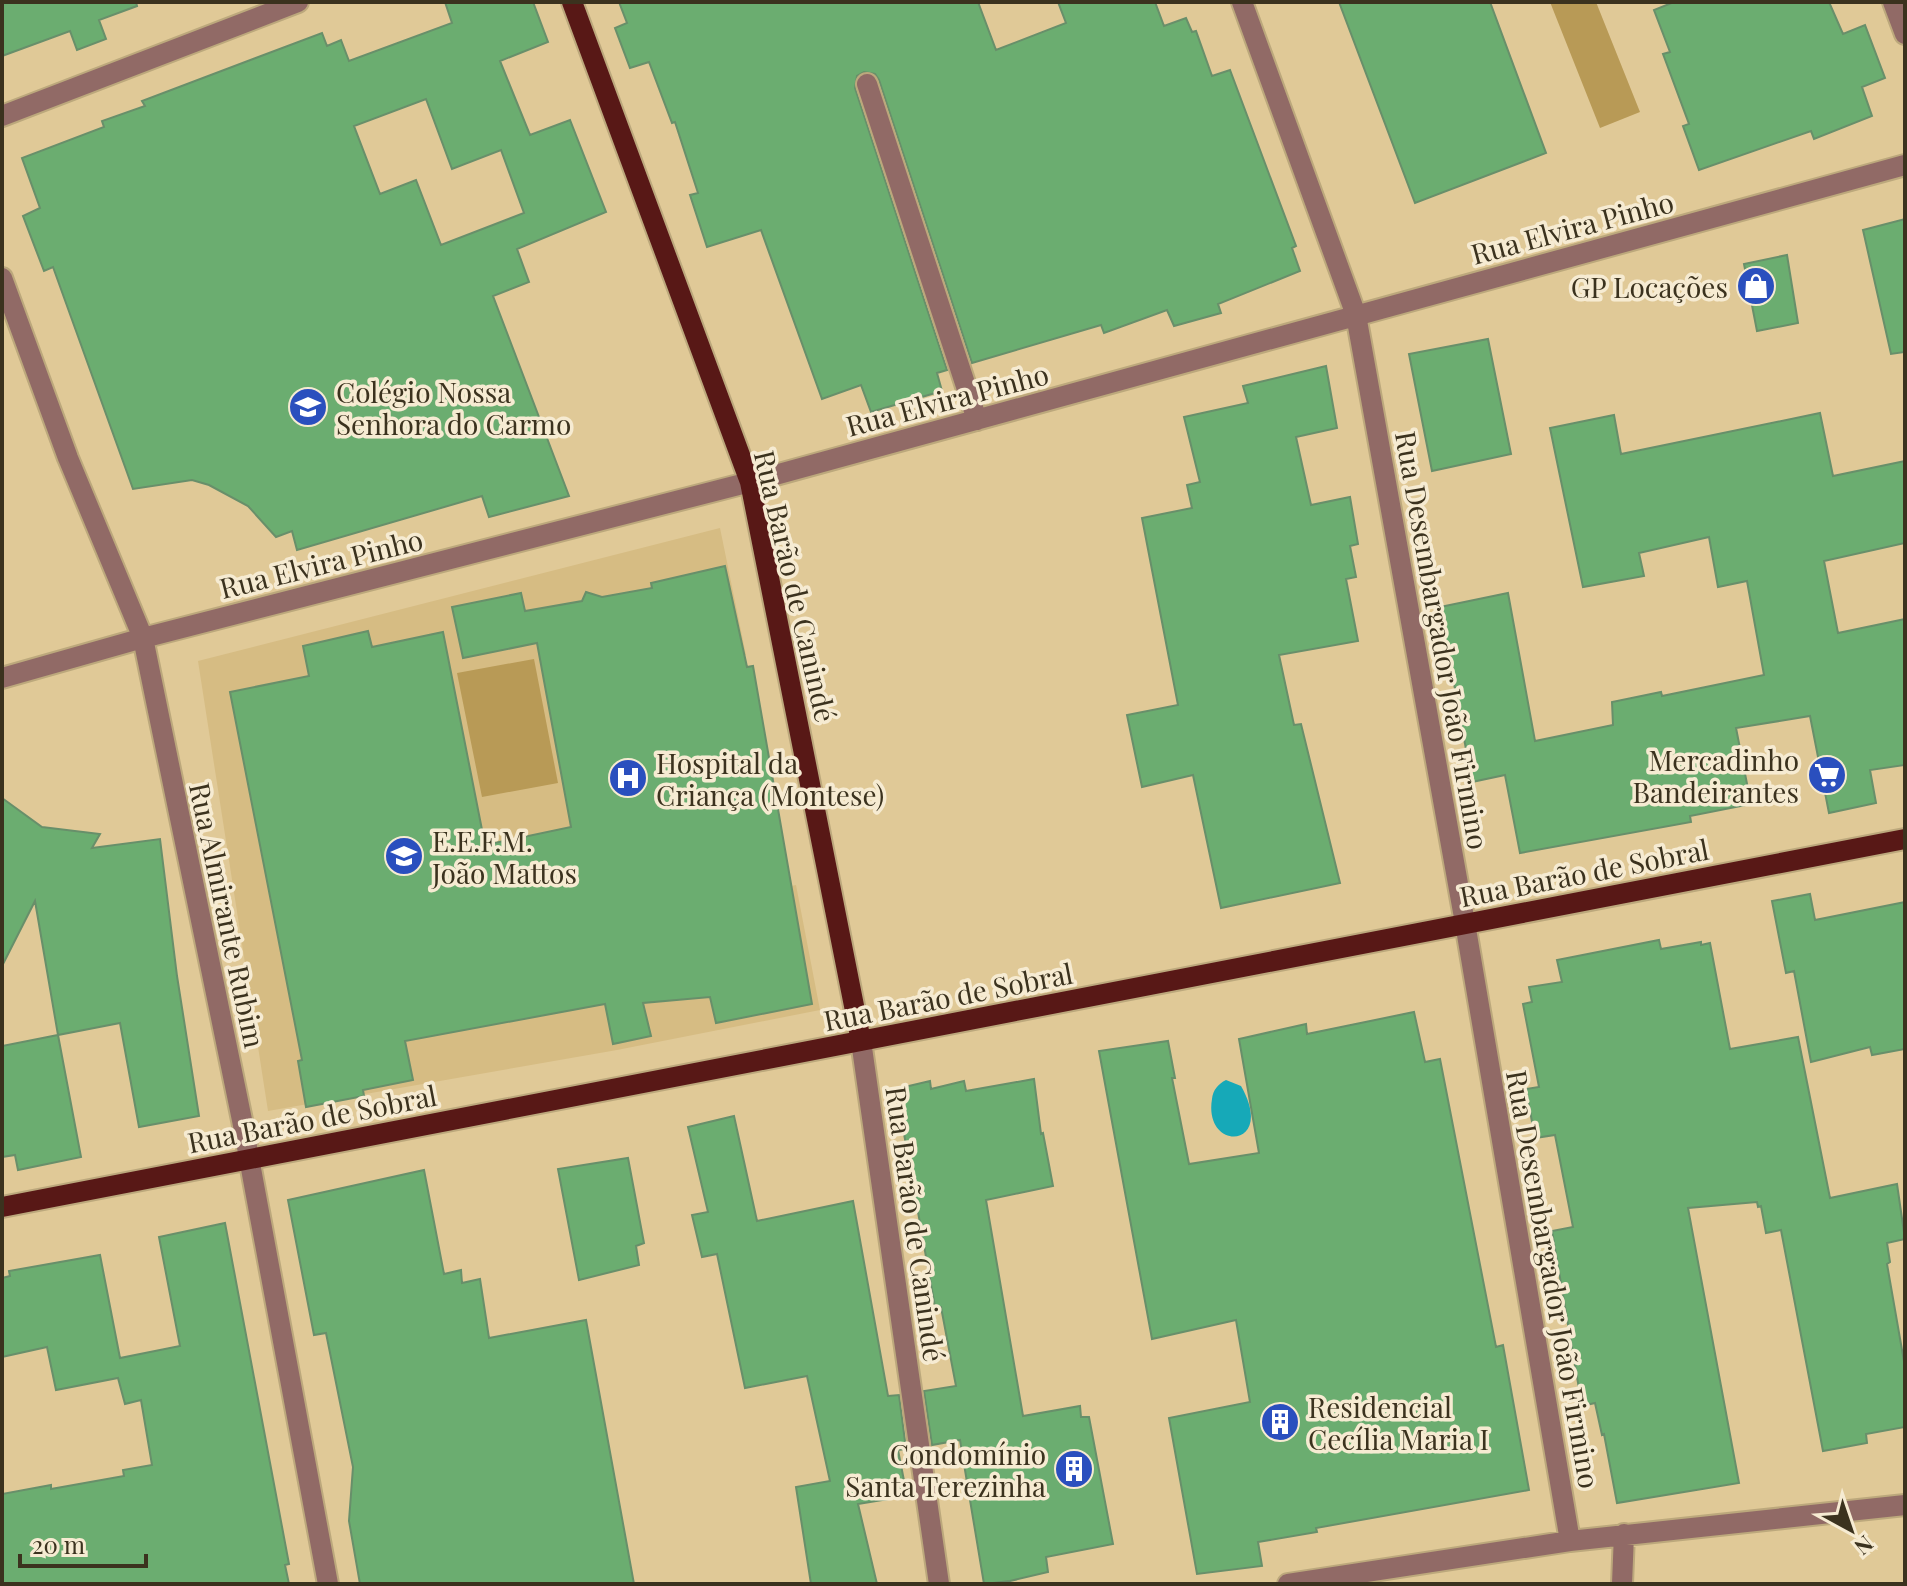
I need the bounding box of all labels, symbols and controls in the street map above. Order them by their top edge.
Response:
street label: Rua Elvira Pinho [1467,182,1677,272]
shop icon: GP Locações [1735,265,1777,307]
place label: GP Locações [1571,268,1728,305]
street label: Rua Elvira Pinho [842,354,1052,444]
place label: Colégio Nossa Senhora do Carmo [336,373,571,442]
school or university icon: Colégio Nossa Senhora do Carmo [287,386,329,428]
street label: Rua Desembargador João Firmino [1388,428,1498,852]
street label: Rua Barão de Canindé [747,446,845,726]
street label: Rua Elvira Pinho [216,520,426,606]
place label: Mercadinho Bandeirantes [1633,741,1799,810]
place label: Hospital da Criança (Montese) [656,744,884,813]
supermarket icon: Mercadinho Bandeirantes [1806,754,1848,796]
hospital icon: Hospital da Criança (Montese) [607,757,649,799]
street label: Rua Almirante Rubim [182,779,274,1051]
place label: E.E.F.M. João Mattos [431,822,577,891]
street label: Rua Barão de Sobral [1456,830,1712,914]
school or university icon: E.E.F.M. João Mattos [383,835,425,877]
street label: Rua Barão de Sobral [820,954,1076,1038]
street label: Rua Desembargador João Firmino [1499,1067,1609,1491]
street label: Rua Barão de Sobral [184,1076,440,1160]
street label: Rua Barão de Canindé [878,1084,954,1364]
place label: Residencial Cecília Maria I [1308,1388,1489,1457]
building icon: Residencial Cecília Maria I [1259,1401,1301,1443]
place label: Condomínio Santa Terezinha [845,1435,1046,1504]
building icon: Condomínio Santa Terezinha [1053,1448,1095,1490]
north arrow [1811,1490,1891,1570]
scale bar [20,1518,146,1568]
text: 20 m [32,1528,85,1560]
text: N [1849,1529,1880,1563]

